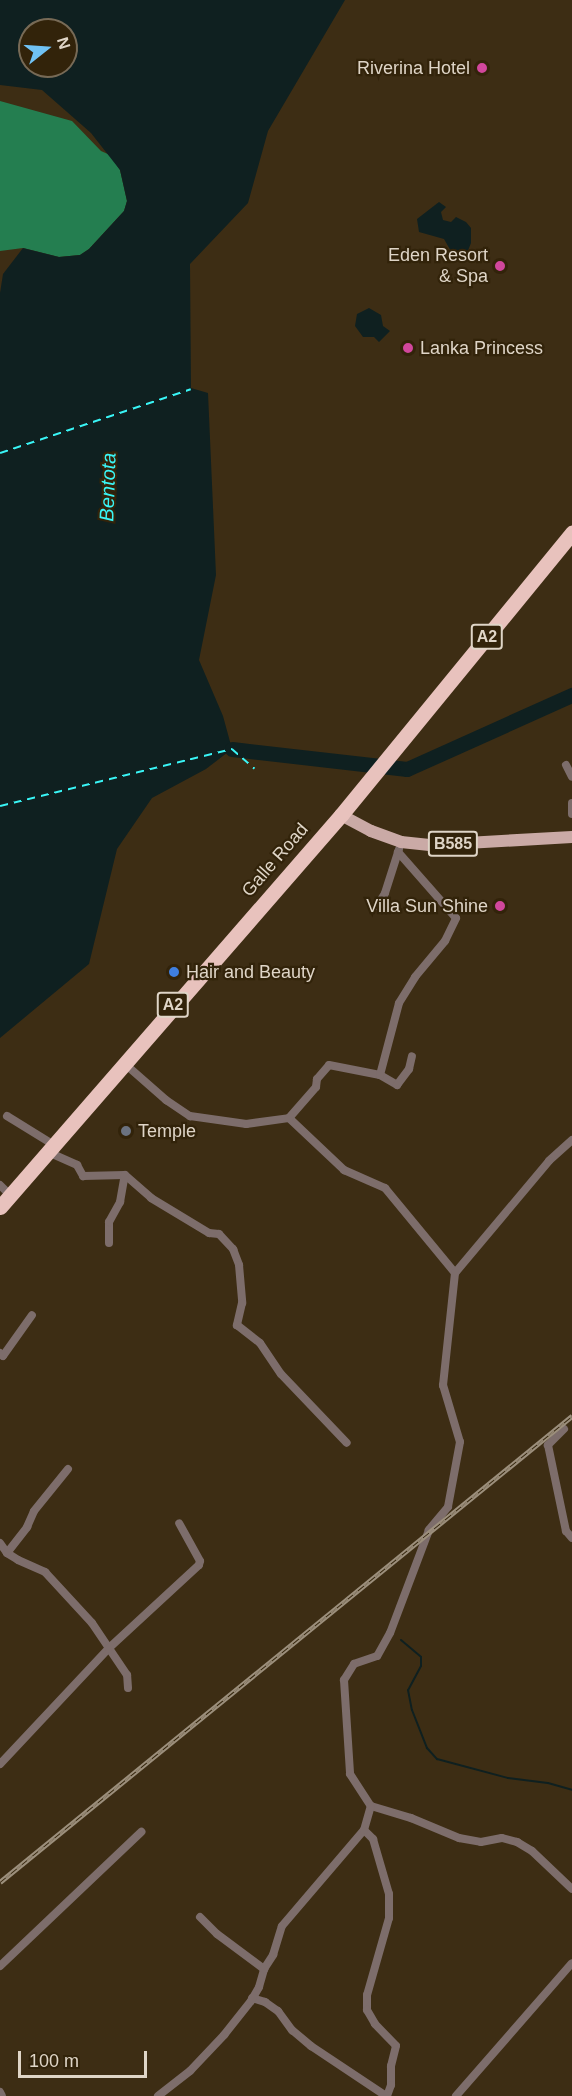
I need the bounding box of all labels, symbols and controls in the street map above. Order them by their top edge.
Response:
north arrow [18,18,78,78]
text: N [54,35,74,51]
place label: Riverina Hotel [357,57,470,79]
marker: Riverina Hotel [475,61,489,75]
place label: Eden Resort & Spa [388,245,488,288]
marker: Eden Resort & Spa [493,259,507,273]
place label: Lanka Princess [420,337,543,359]
marker: Lanka Princess [401,341,415,355]
water label: Bentota [95,452,121,522]
road number: A2 [470,624,504,650]
street label: Galle Road [237,819,313,901]
road number: B585 [428,831,478,857]
place label: Villa Sun Shine [366,895,488,917]
marker: Villa Sun Shine [493,899,507,913]
place label: Hair and Beauty [186,961,315,983]
marker: Hair and Beauty [167,965,181,979]
road number: A2 [156,992,190,1018]
place label: Temple [138,1120,196,1142]
marker: Temple [119,1124,133,1138]
scale bar [21,2039,150,2077]
text: 100 m [29,2051,79,2071]

